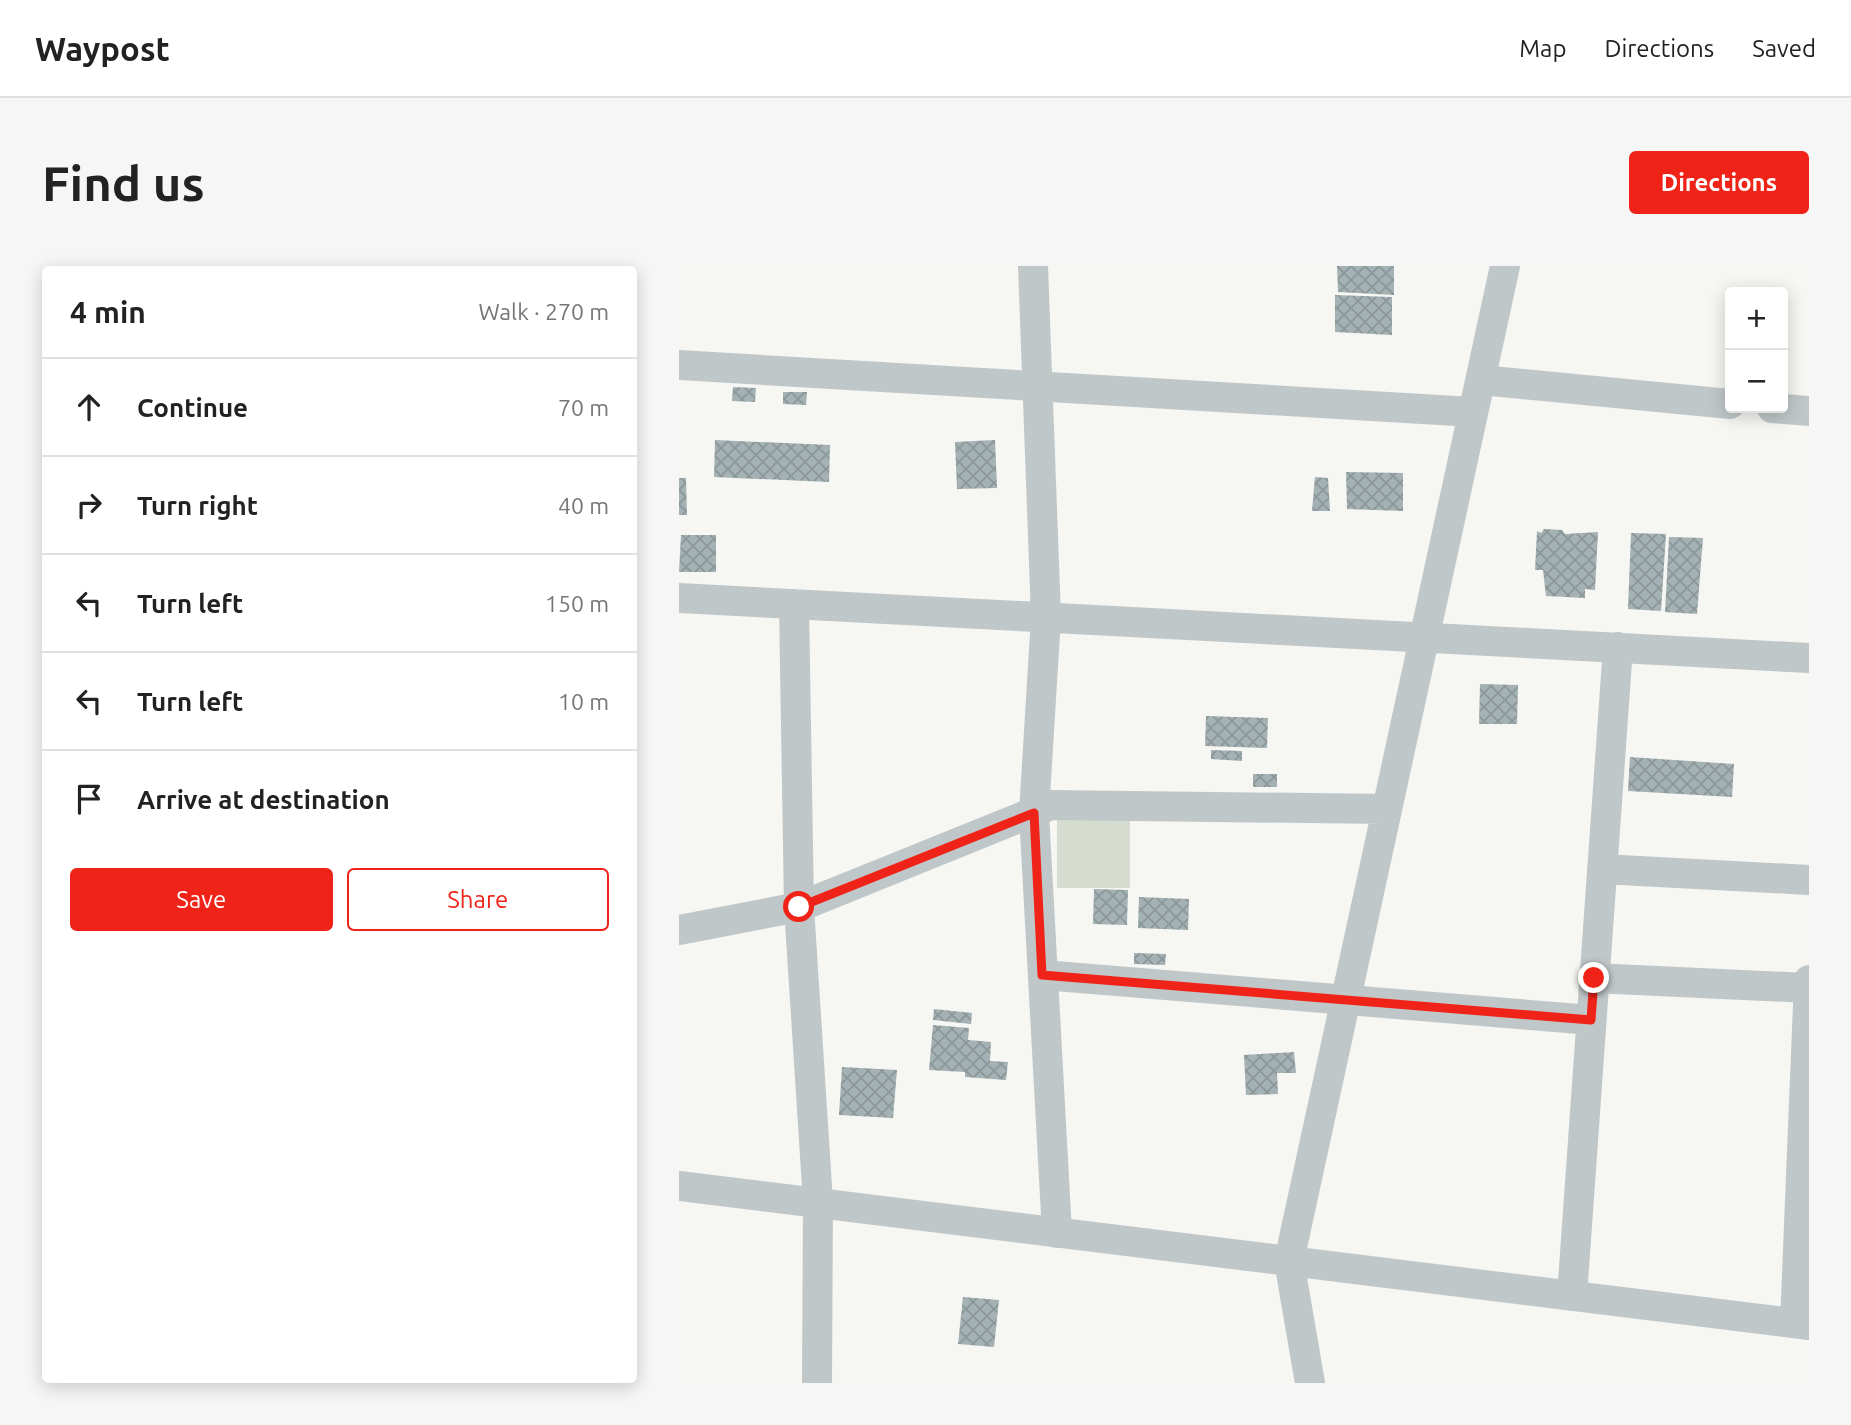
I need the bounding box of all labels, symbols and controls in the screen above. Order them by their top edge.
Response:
text: Waypost [35,30,170,67]
text: Map [1519,35,1566,62]
text: Directions [1604,35,1714,62]
text: Saved [1752,35,1816,62]
button: Directions [1629,151,1809,214]
text: Find us [42,155,205,210]
map controls [1725,287,1788,413]
button: + [1725,287,1788,350]
text: 4 min [70,295,146,329]
text: Walk · 270 m [478,299,609,324]
button: − [1725,350,1788,413]
icon: ahead [70,388,108,426]
text: Continue [137,393,248,422]
text: 70 m [558,395,609,420]
icon: right [70,486,108,524]
text: Turn right [137,491,258,520]
text: 40 m [558,493,609,518]
icon: left [70,584,108,622]
text: Turn left [137,589,243,618]
text: 150 m [545,591,609,616]
icon: left [70,682,108,720]
text: Turn left [137,687,243,716]
text: 10 m [558,689,609,714]
icon: arrive [70,780,108,818]
text: Arrive at destination [137,785,390,814]
button: Save [70,868,333,931]
button: Share [347,868,609,931]
route start [783,891,814,922]
route end [1578,962,1609,993]

